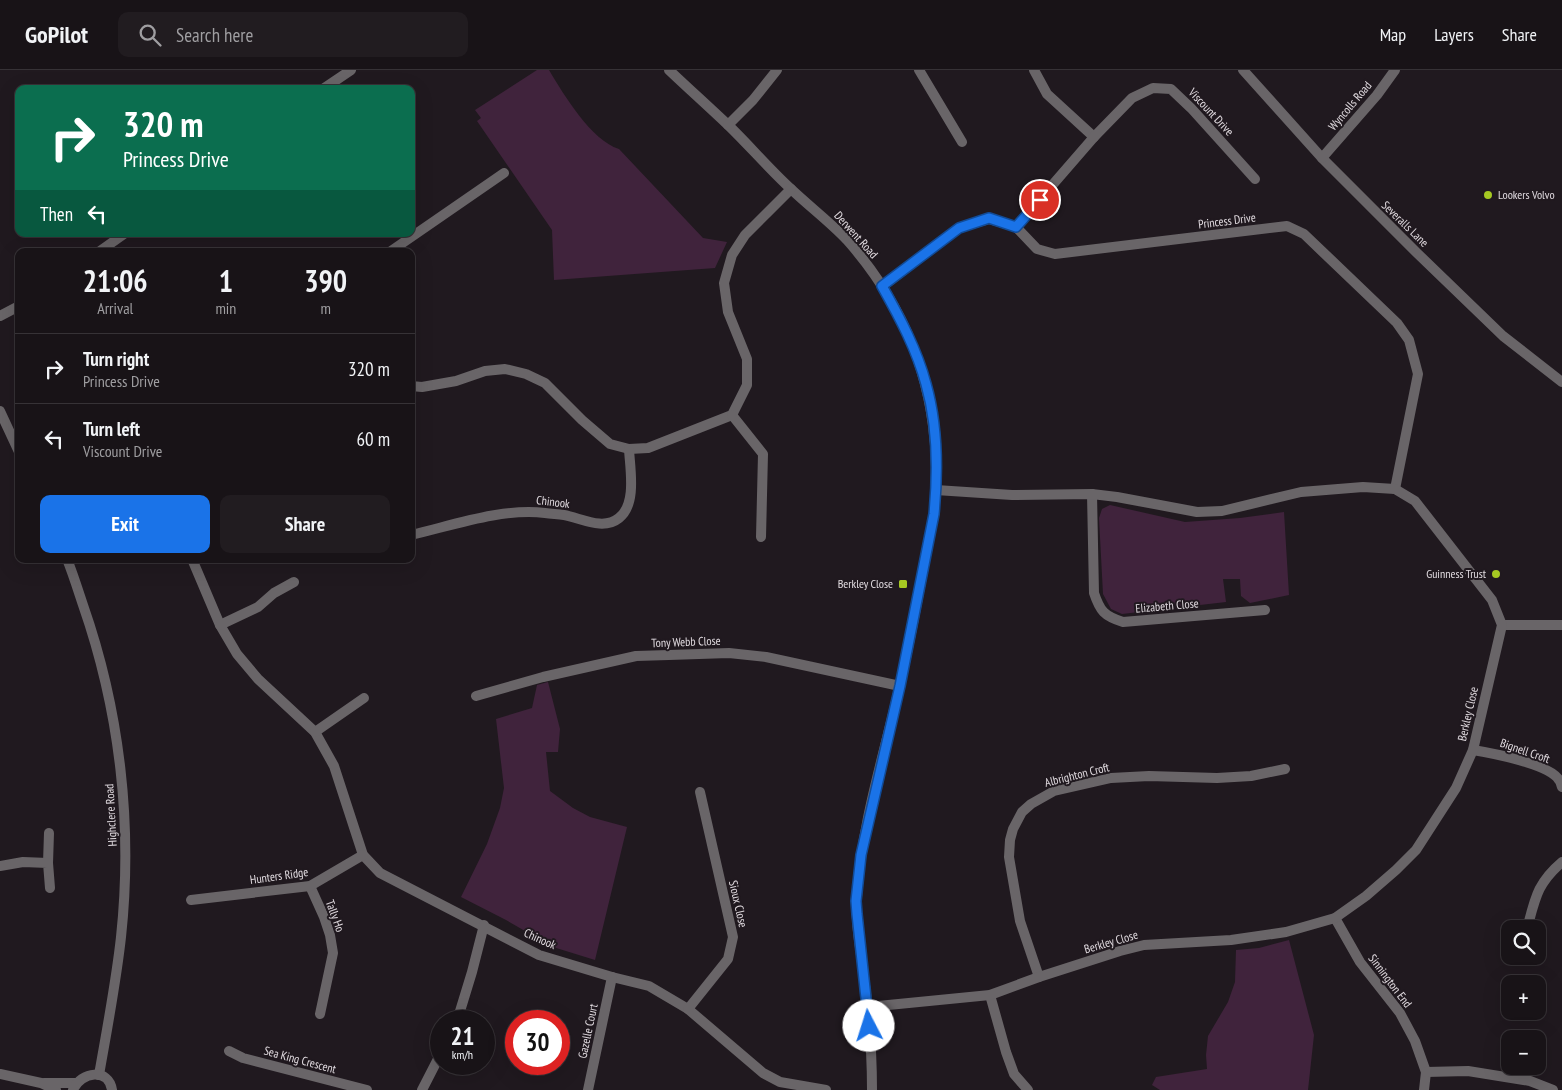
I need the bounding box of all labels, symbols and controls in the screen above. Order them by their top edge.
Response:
search box [118,12,468,57]
text: GoPilot [25,19,88,50]
icon: search [136,21,164,49]
text: Search here [176,23,253,47]
text: Map [1380,23,1406,46]
text: Layers [1434,23,1474,46]
text: Share [1502,23,1537,46]
street label: Wyncolls Road [1325,78,1375,133]
street label: Viscount Drive [1185,84,1237,139]
text: 320 m [123,101,204,147]
icon: right [40,105,105,170]
text: Princess Drive [123,145,229,173]
pin [1019,179,1061,221]
icon: arrive [1026,186,1054,214]
place label: Lookers Volvo [1498,187,1555,202]
marker: Lookers Volvo [1482,189,1494,201]
street label: Severalls Lane [1379,198,1432,250]
icon: left [83,200,111,228]
text: Then [40,202,73,226]
street label: Derwent Road [831,208,881,261]
street label: Princess Drive [1197,210,1257,231]
text: 21:06 [83,261,148,300]
text: 1 [219,261,233,300]
text: 390 [304,261,347,300]
text: Arrival [97,298,133,318]
text: min [215,298,236,318]
text: m [320,298,331,318]
text: Turn right [83,347,149,371]
icon: right [40,355,68,383]
text: 320 m [348,357,390,381]
text: Princess Drive [83,371,160,391]
text: Turn left [83,417,140,441]
icon: left [40,425,68,453]
text: 60 m [357,427,390,451]
text: Viscount Drive [83,441,162,461]
street label: Chinook [535,492,571,511]
button: Exit [40,495,210,553]
button: Share [220,495,390,553]
place label: Guinness Trust [1426,566,1487,581]
marker: Guinness Trust [1490,568,1502,580]
place label: Berkley Close [838,576,893,591]
marker: Berkley Close [897,578,909,590]
street label: Elizabeth Close [1135,595,1199,616]
street label: Tony Webb Close [651,633,721,650]
street label: Berkley Close [1454,685,1481,743]
street label: Bignell Croft [1498,735,1553,766]
street label: Albrighton Croft [1043,759,1111,790]
street label: Highclere Road [101,783,120,847]
street label: Hunters Ridge [249,864,309,887]
street label: Sioux Close [726,879,751,929]
street label: Tally Ho [323,898,348,934]
map controls [1501,920,1546,1075]
button: search [1501,920,1546,965]
street label: Chinook [522,925,559,952]
street label: Berkley Close [1082,927,1140,956]
street label: Sinnington End [1365,951,1415,1010]
button: + [1501,975,1546,1020]
position arrow [842,999,894,1051]
street label: Gazelle Court [574,1002,601,1060]
speed limit sign: 30 [505,1010,570,1075]
text: 21 [451,1020,474,1052]
button: − [1501,1030,1546,1075]
street label: Sea King Crescent [262,1043,339,1077]
text: km/h [452,1047,473,1062]

